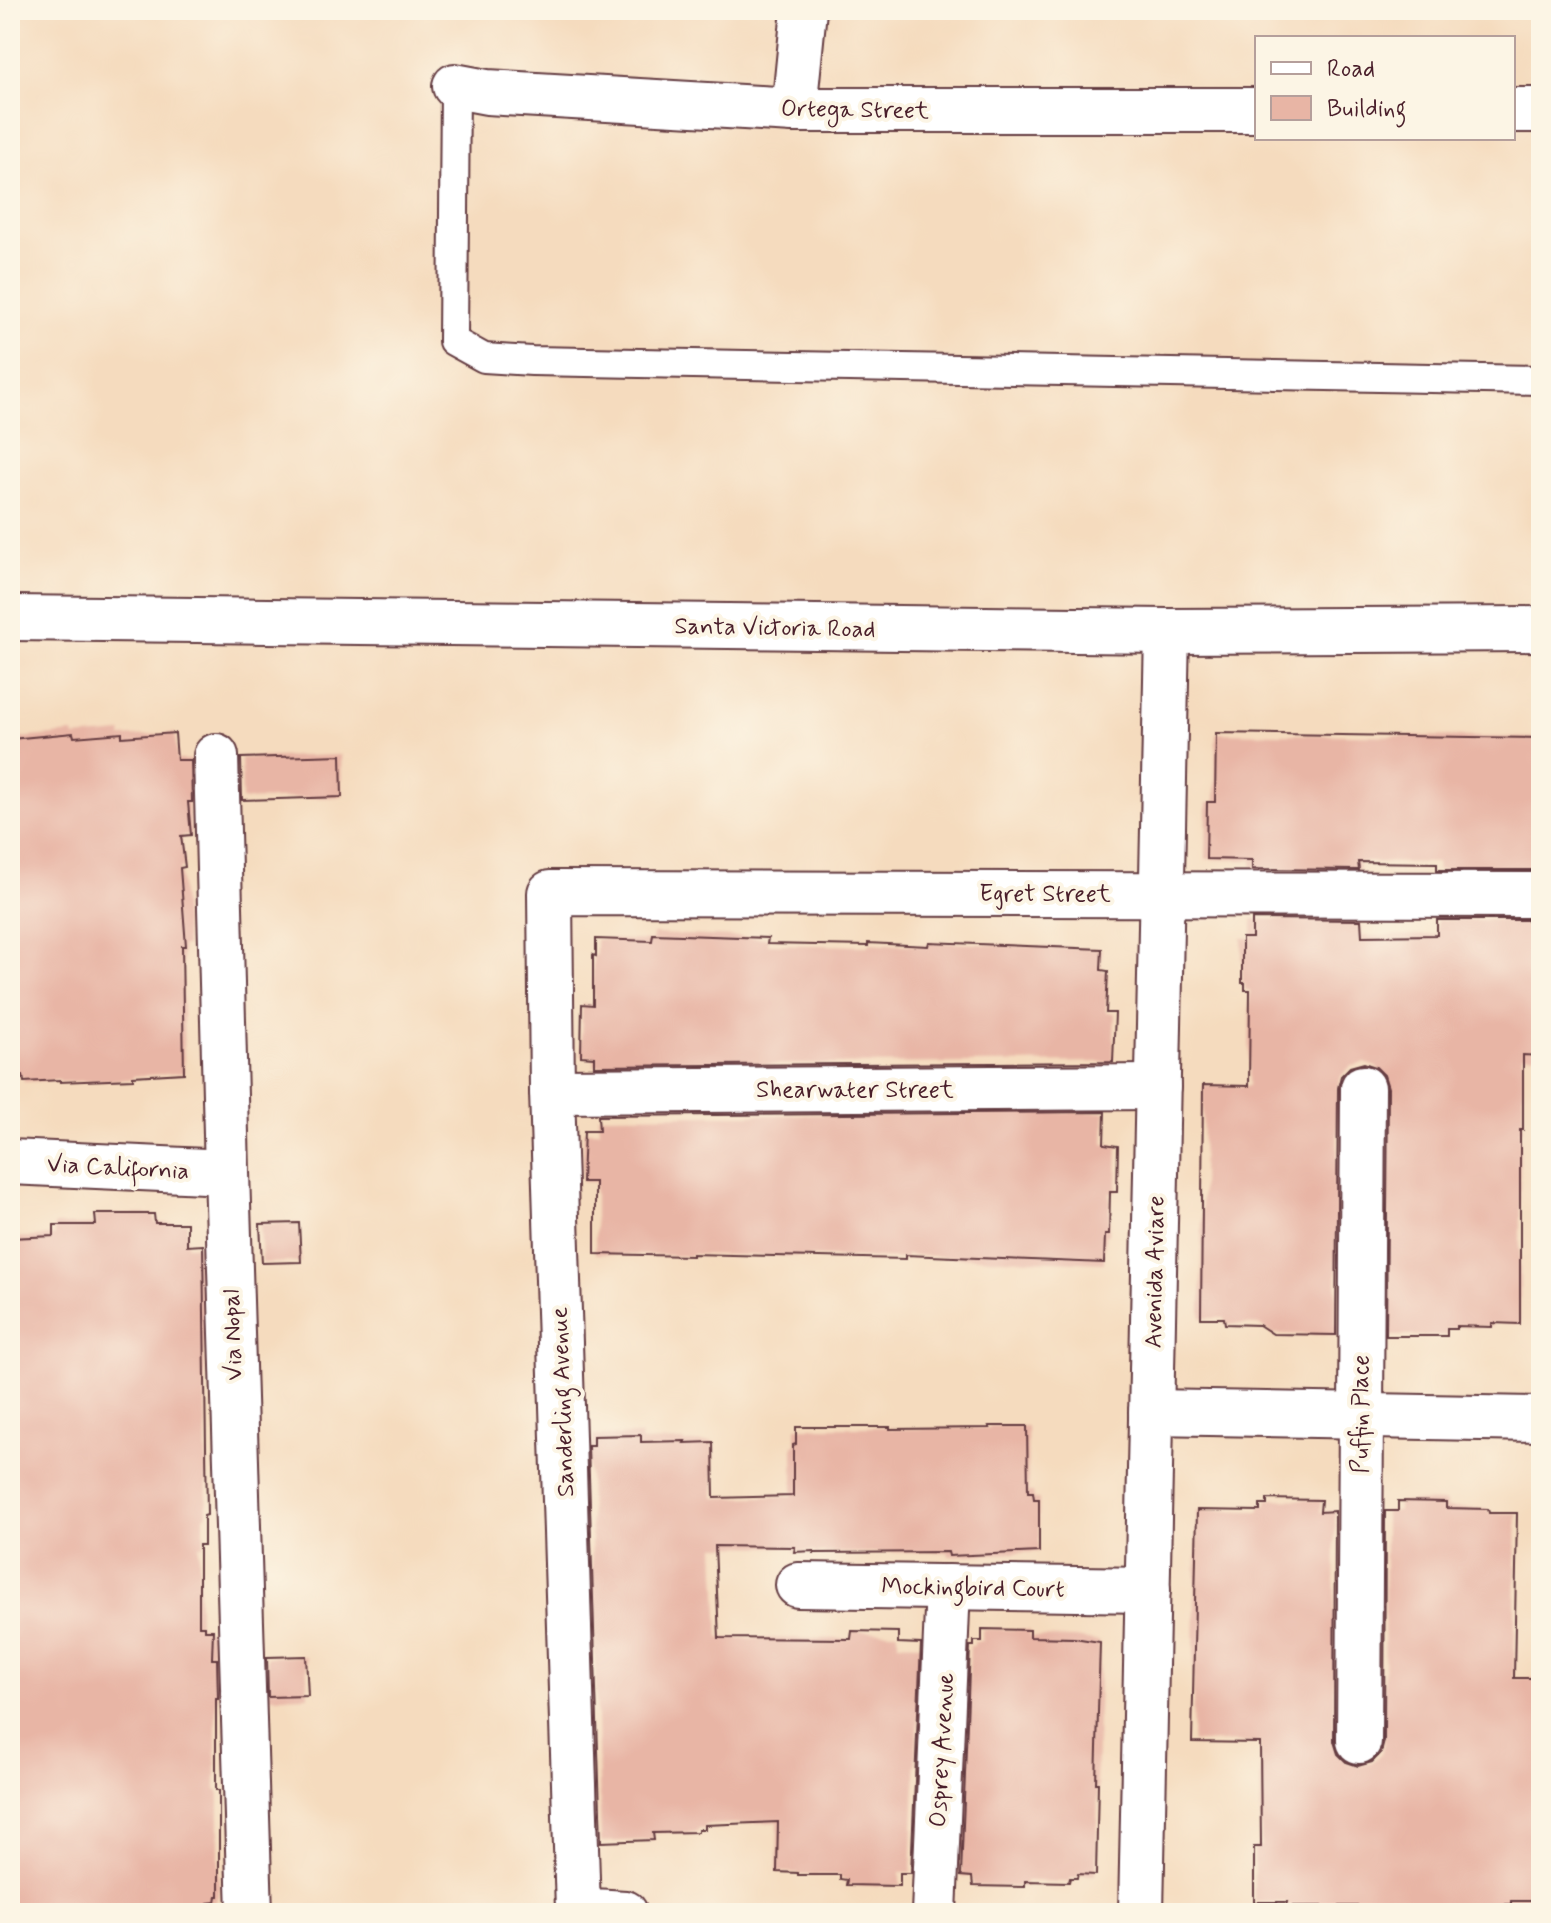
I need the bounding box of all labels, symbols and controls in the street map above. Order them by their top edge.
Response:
legend [1255,36,1515,140]
text: Road [1327,54,1375,85]
street label: Ortega Street [781,94,929,129]
text: Building [1327,94,1407,128]
street label: Santa Victoria Road [674,611,876,646]
street label: Egret Street [979,879,1111,910]
street label: Shearwater Street [756,1075,954,1106]
street label: Via California [46,1149,190,1190]
street label: Avenida Aviare [1139,1195,1172,1349]
street label: Via Nopal [216,1289,251,1381]
street label: Sanderling Avenue [545,1306,585,1497]
street label: Puffin Place [1346,1355,1377,1473]
street label: Mockingbird Court [881,1571,1065,1609]
street label: Osprey Avenue [923,1672,962,1828]

